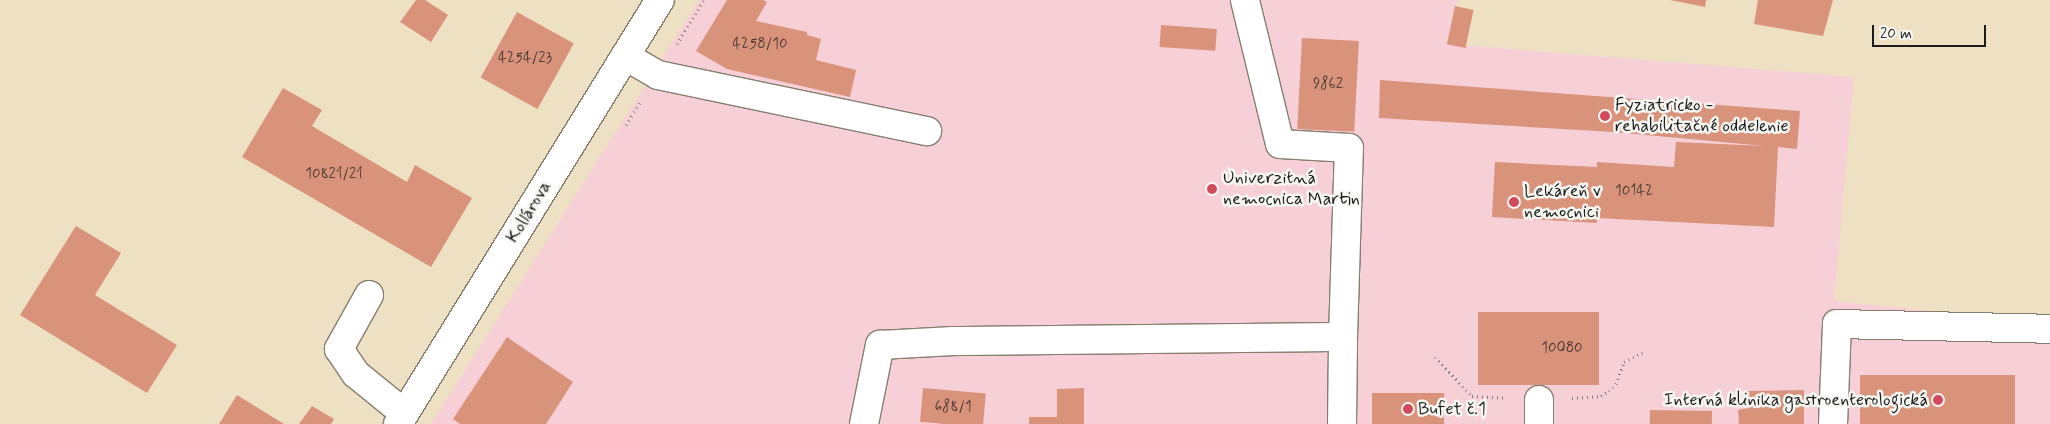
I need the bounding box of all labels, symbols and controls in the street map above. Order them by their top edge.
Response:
scale bar [1875,15,1989,47]
text: 20 m [1880,24,1912,44]
house number: 4258/10 [732,36,788,54]
house number: 4254/23 [498,50,552,68]
house number: 9862 [1313,76,1343,94]
place label: Fyziatricko - rehabilitačné oddelenie [1615,95,1789,138]
marker: Fyziatricko - rehabilitačné oddelenie [1599,110,1611,122]
house number: 10821/21 [305,166,363,184]
place label: Univerzitná nemocnica Martin [1223,168,1361,210]
street label: Kollárova [502,177,556,247]
place label: Lekáreň v nemocnici [1524,181,1601,223]
marker: Univerzitná nemocnica Martin [1205,182,1219,196]
house number: 10142 [1615,183,1653,201]
marker: Lekáreň v nemocnici [1508,196,1520,208]
house number: 10080 [1541,340,1583,358]
place label: Interná klinika gastroenterologická [1667,389,1928,411]
marker: Interná klinika gastroenterologická [1932,394,1944,406]
place label: Bufet č.1 [1418,398,1486,420]
house number: 688/1 [934,399,972,417]
marker: Bufet č.1 [1402,403,1414,415]

